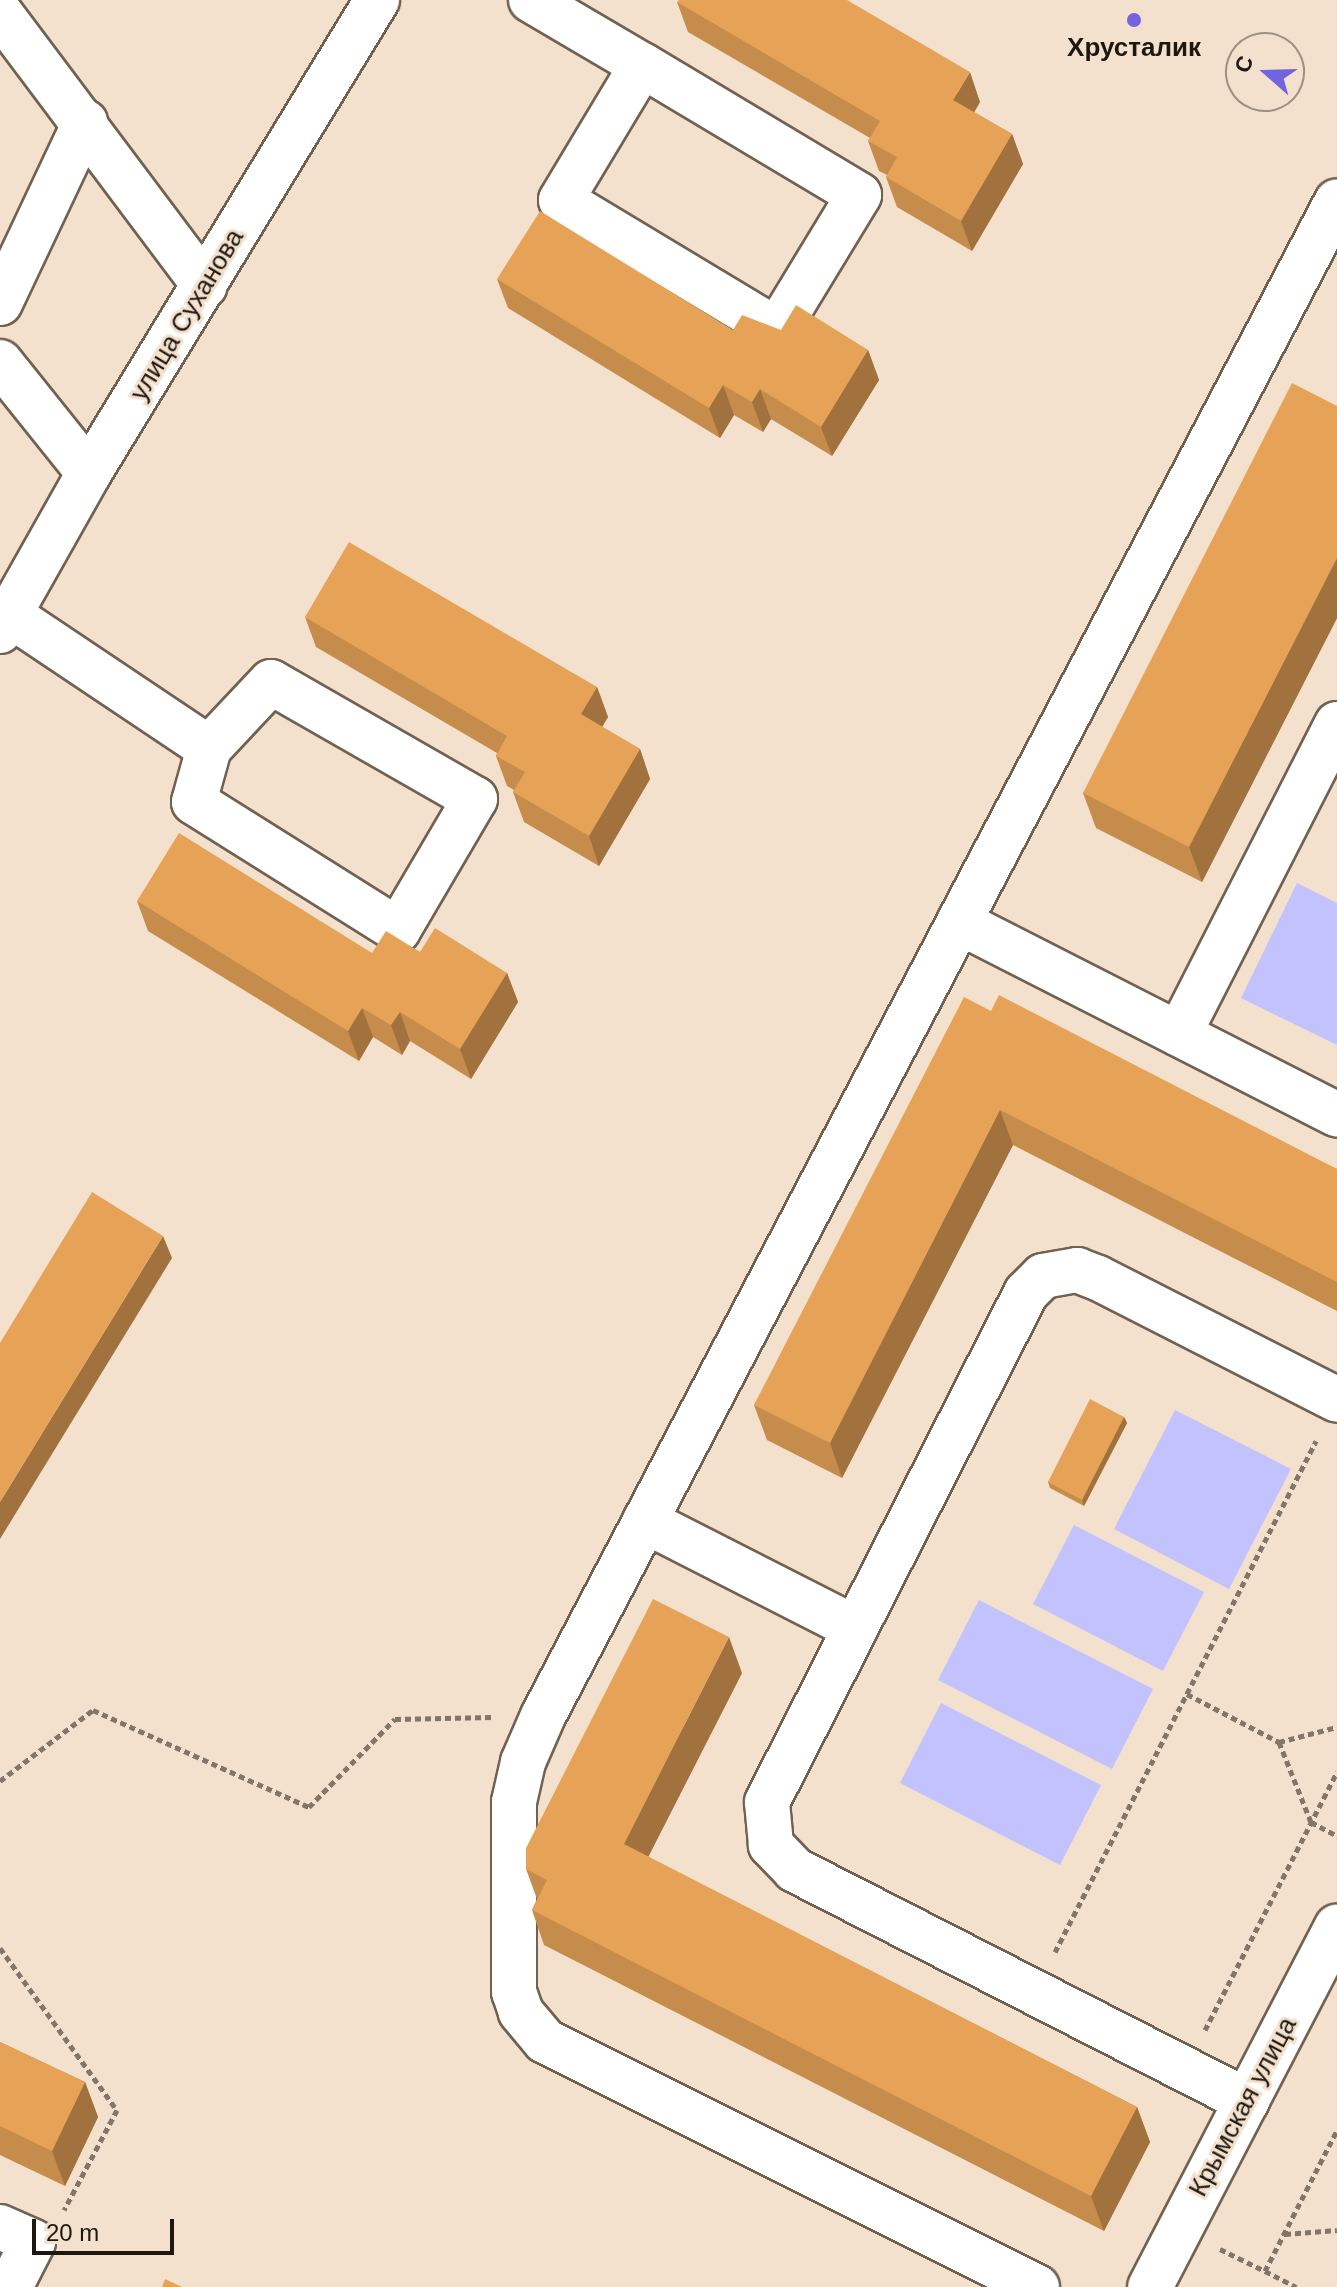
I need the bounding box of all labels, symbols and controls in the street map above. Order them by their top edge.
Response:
marker: Хрусталик [1125,11,1143,29]
place label: Хрусталик [1067,32,1201,64]
north arrow [1225,32,1305,112]
text: С [1229,53,1258,76]
street label: улица Суханова [124,224,250,406]
street label: Крымская улица [1183,2012,1303,2202]
scale bar [36,2203,178,2253]
text: 20 m [46,2219,99,2246]

